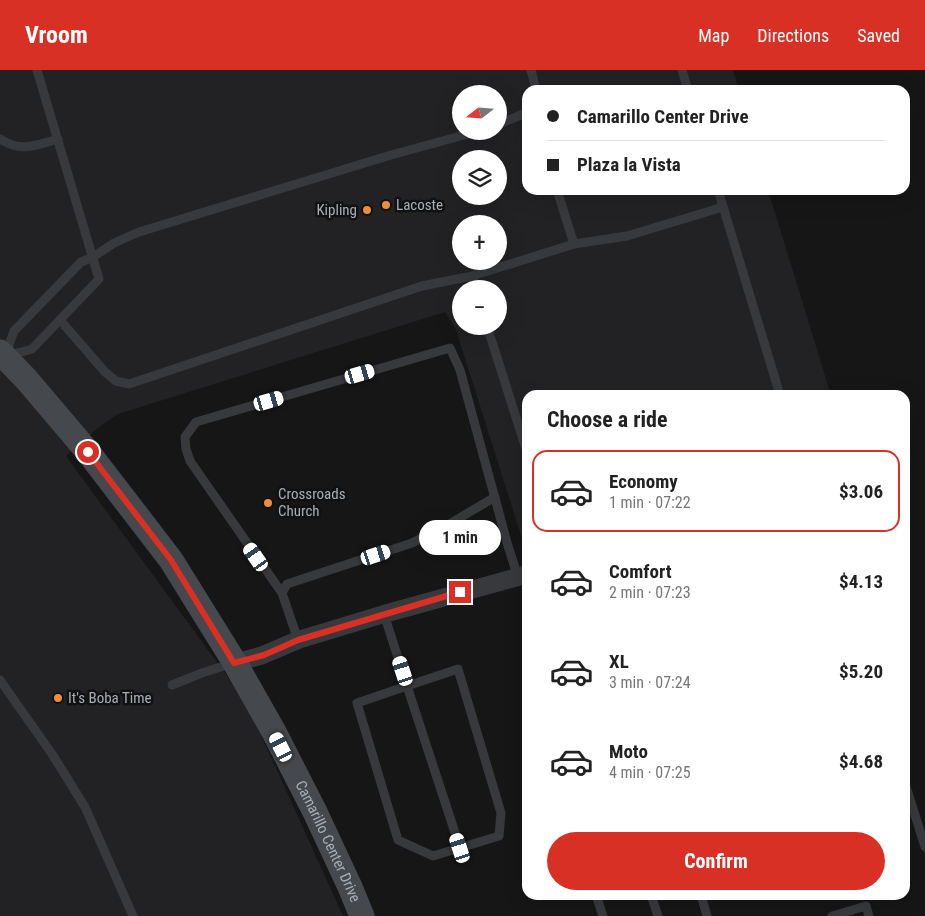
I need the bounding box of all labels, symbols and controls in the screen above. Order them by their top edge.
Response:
text: Vroom [25,21,88,49]
text: Map [698,25,729,46]
text: Directions [757,25,829,46]
text: Saved [857,25,900,46]
north arrow [452,85,508,140]
map controls [452,85,507,335]
text: Camarillo Center Drive [577,105,748,128]
button: layers [452,150,507,205]
text: Plaza la Vista [577,153,681,176]
place label: Lacoste [396,196,443,214]
marker: Lacoste [380,199,392,211]
place label: Kipling [316,201,357,219]
marker: Kipling [361,204,373,216]
button: + [452,215,507,270]
button: − [452,280,507,335]
car [343,363,376,385]
car [252,390,285,412]
text: Choose a ride [547,407,668,432]
route start [77,441,99,463]
icon: car [549,469,594,514]
text: Economy [609,470,678,493]
text: $3.06 [839,480,883,503]
place label: Crossroads Church [278,485,346,520]
text: 1 min · 07:22 [609,493,691,512]
marker: Crossroads Church [262,497,274,509]
callout: 1 min [419,520,501,554]
text: 1 min [442,528,478,547]
car [241,540,270,574]
car [359,543,392,567]
icon: car [549,559,594,604]
text: Comfort [609,560,672,583]
text: $4.13 [839,570,883,593]
route end [449,581,471,603]
text: 2 min · 07:23 [609,583,691,602]
icon: car [549,649,594,694]
text: XL [609,650,629,673]
car [391,654,414,688]
text: $5.20 [839,660,883,683]
text: 3 min · 07:24 [609,673,691,692]
place label: It's Boba Time [68,689,152,707]
marker: It's Boba Time [52,692,64,704]
car [267,730,294,764]
icon: car [549,739,594,784]
text: Moto [609,740,648,763]
text: $4.68 [839,750,883,773]
text: 4 min · 07:25 [609,763,691,782]
street label: Camarillo Center Drive [291,778,364,905]
car [448,831,471,865]
button: Confirm [547,832,885,890]

